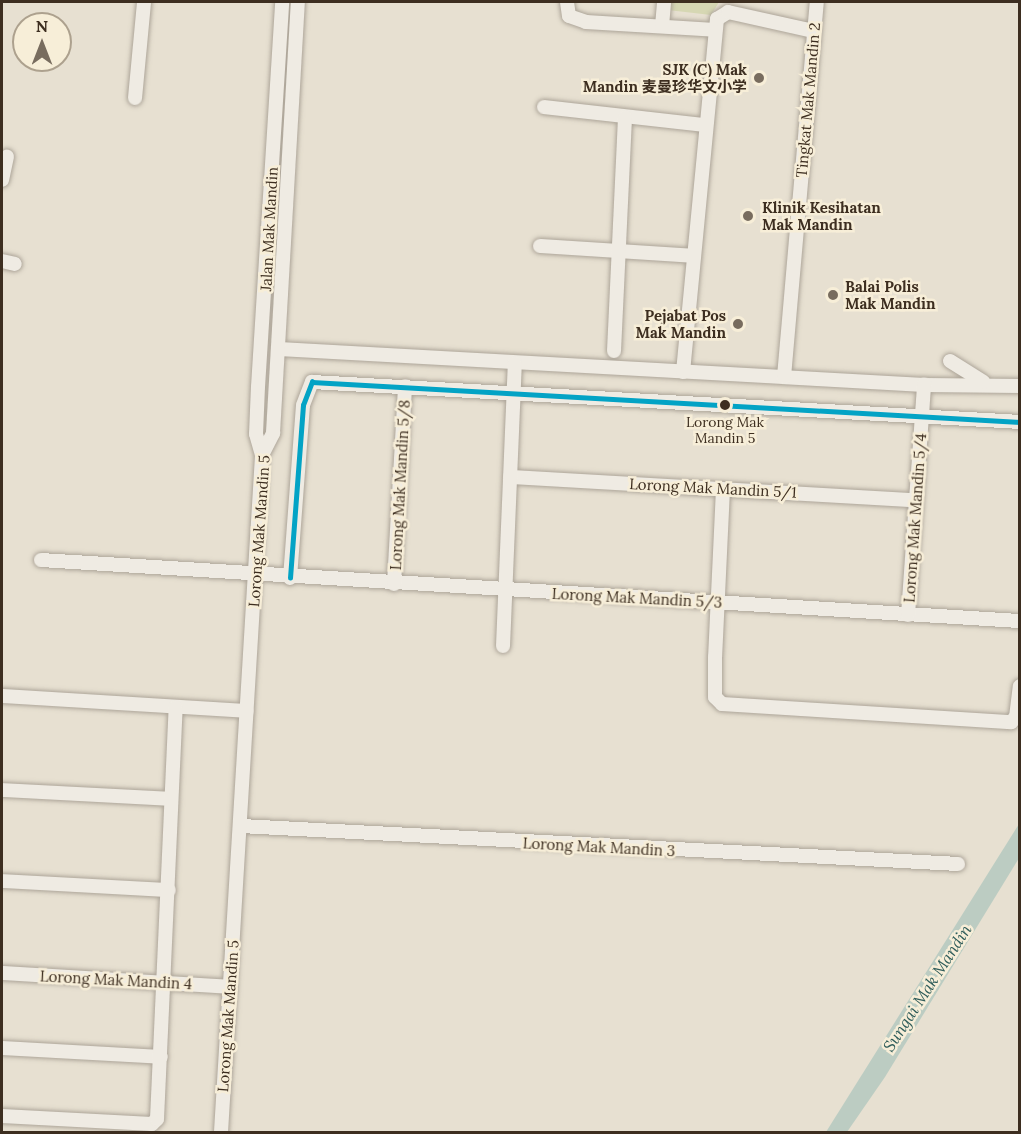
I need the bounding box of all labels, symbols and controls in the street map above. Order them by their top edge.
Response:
north arrow [12,12,72,72]
text: N [36,16,48,36]
street label: Tingkat Mak Mandin 2 [792,22,824,178]
place label: SJK (C) Mak Mandin 麦曼珍华文小学 [583,60,747,95]
marker: SJK (C) Mak Mandin 麦曼珍华文小学 [752,71,766,85]
street label: Jalan Mak Mandin [257,166,281,292]
place label: Klinik Kesihatan Mak Mandin [762,198,881,233]
marker: Klinik Kesihatan Mak Mandin [739,207,757,225]
place label: Balai Polis Mak Mandin [845,277,935,312]
marker: Balai Polis Mak Mandin [826,288,840,302]
place label: Pejabat Pos Mak Mandin [636,306,726,341]
marker: Pejabat Pos Mak Mandin [731,317,745,331]
street label: Lorong Mak Mandin 5/8 [387,399,413,571]
marker: Lorong Mak Mandin 5 [719,399,731,411]
place label: Lorong Mak Mandin 5 [686,414,764,446]
street label: Lorong Mak Mandin 5/4 [900,433,930,603]
street label: Lorong Mak Mandin 5 [245,454,273,608]
street label: Lorong Mak Mandin 5/1 [629,475,797,501]
street label: Lorong Mak Mandin 5/3 [551,585,723,611]
street label: Lorong Mak Mandin 3 [522,834,676,860]
water label: Sungai Mak Mandin [879,921,975,1055]
street label: Lorong Mak Mandin 5 [214,939,242,1093]
street label: Lorong Mak Mandin 4 [39,967,193,993]

